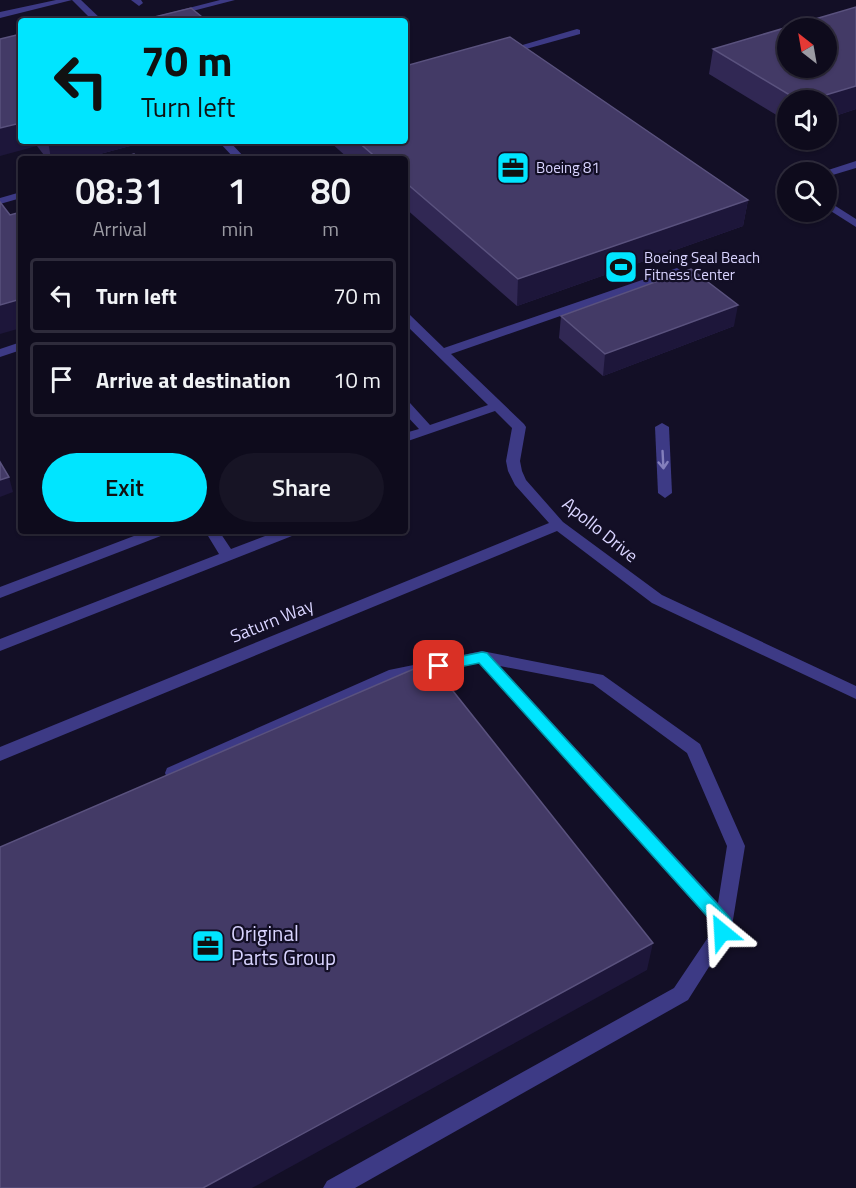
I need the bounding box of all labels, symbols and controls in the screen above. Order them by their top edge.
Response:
north arrow [777,18,837,78]
map controls [777,18,837,222]
text: 70 m [141,28,233,92]
icon: left [42,42,120,120]
text: Turn left [141,86,235,127]
button: sound [777,90,837,150]
office icon: Boeing 81 [495,150,531,186]
place label: Boeing 81 [536,156,600,179]
button: search [777,162,837,222]
text: 08:31 [75,163,164,218]
text: 1 [227,163,248,218]
text: 80 [311,163,351,218]
text: Arrival [93,213,147,244]
text: min [222,213,253,244]
text: m [322,213,339,244]
place label: Boeing Seal Beach Fitness Center [644,246,760,286]
sports icon: Boeing Seal Beach Fitness Center [603,249,639,285]
icon: left [45,279,78,312]
text: Turn left [96,279,177,313]
text: 70 m [333,279,381,313]
icon: arrive [45,363,78,396]
text: Arrive at destination [96,363,291,397]
text: 10 m [333,363,381,397]
one-way arrow [658,449,669,469]
button: Exit [42,453,207,522]
button: Share [219,453,384,522]
street label: Apollo Drive [557,491,644,569]
street label: Saturn Way [226,591,318,650]
pin [413,640,464,691]
icon: arrive [422,649,455,682]
position arrow [690,900,754,964]
place label: Original Parts Group [231,917,336,973]
office icon: Original Parts Group [190,928,226,964]

